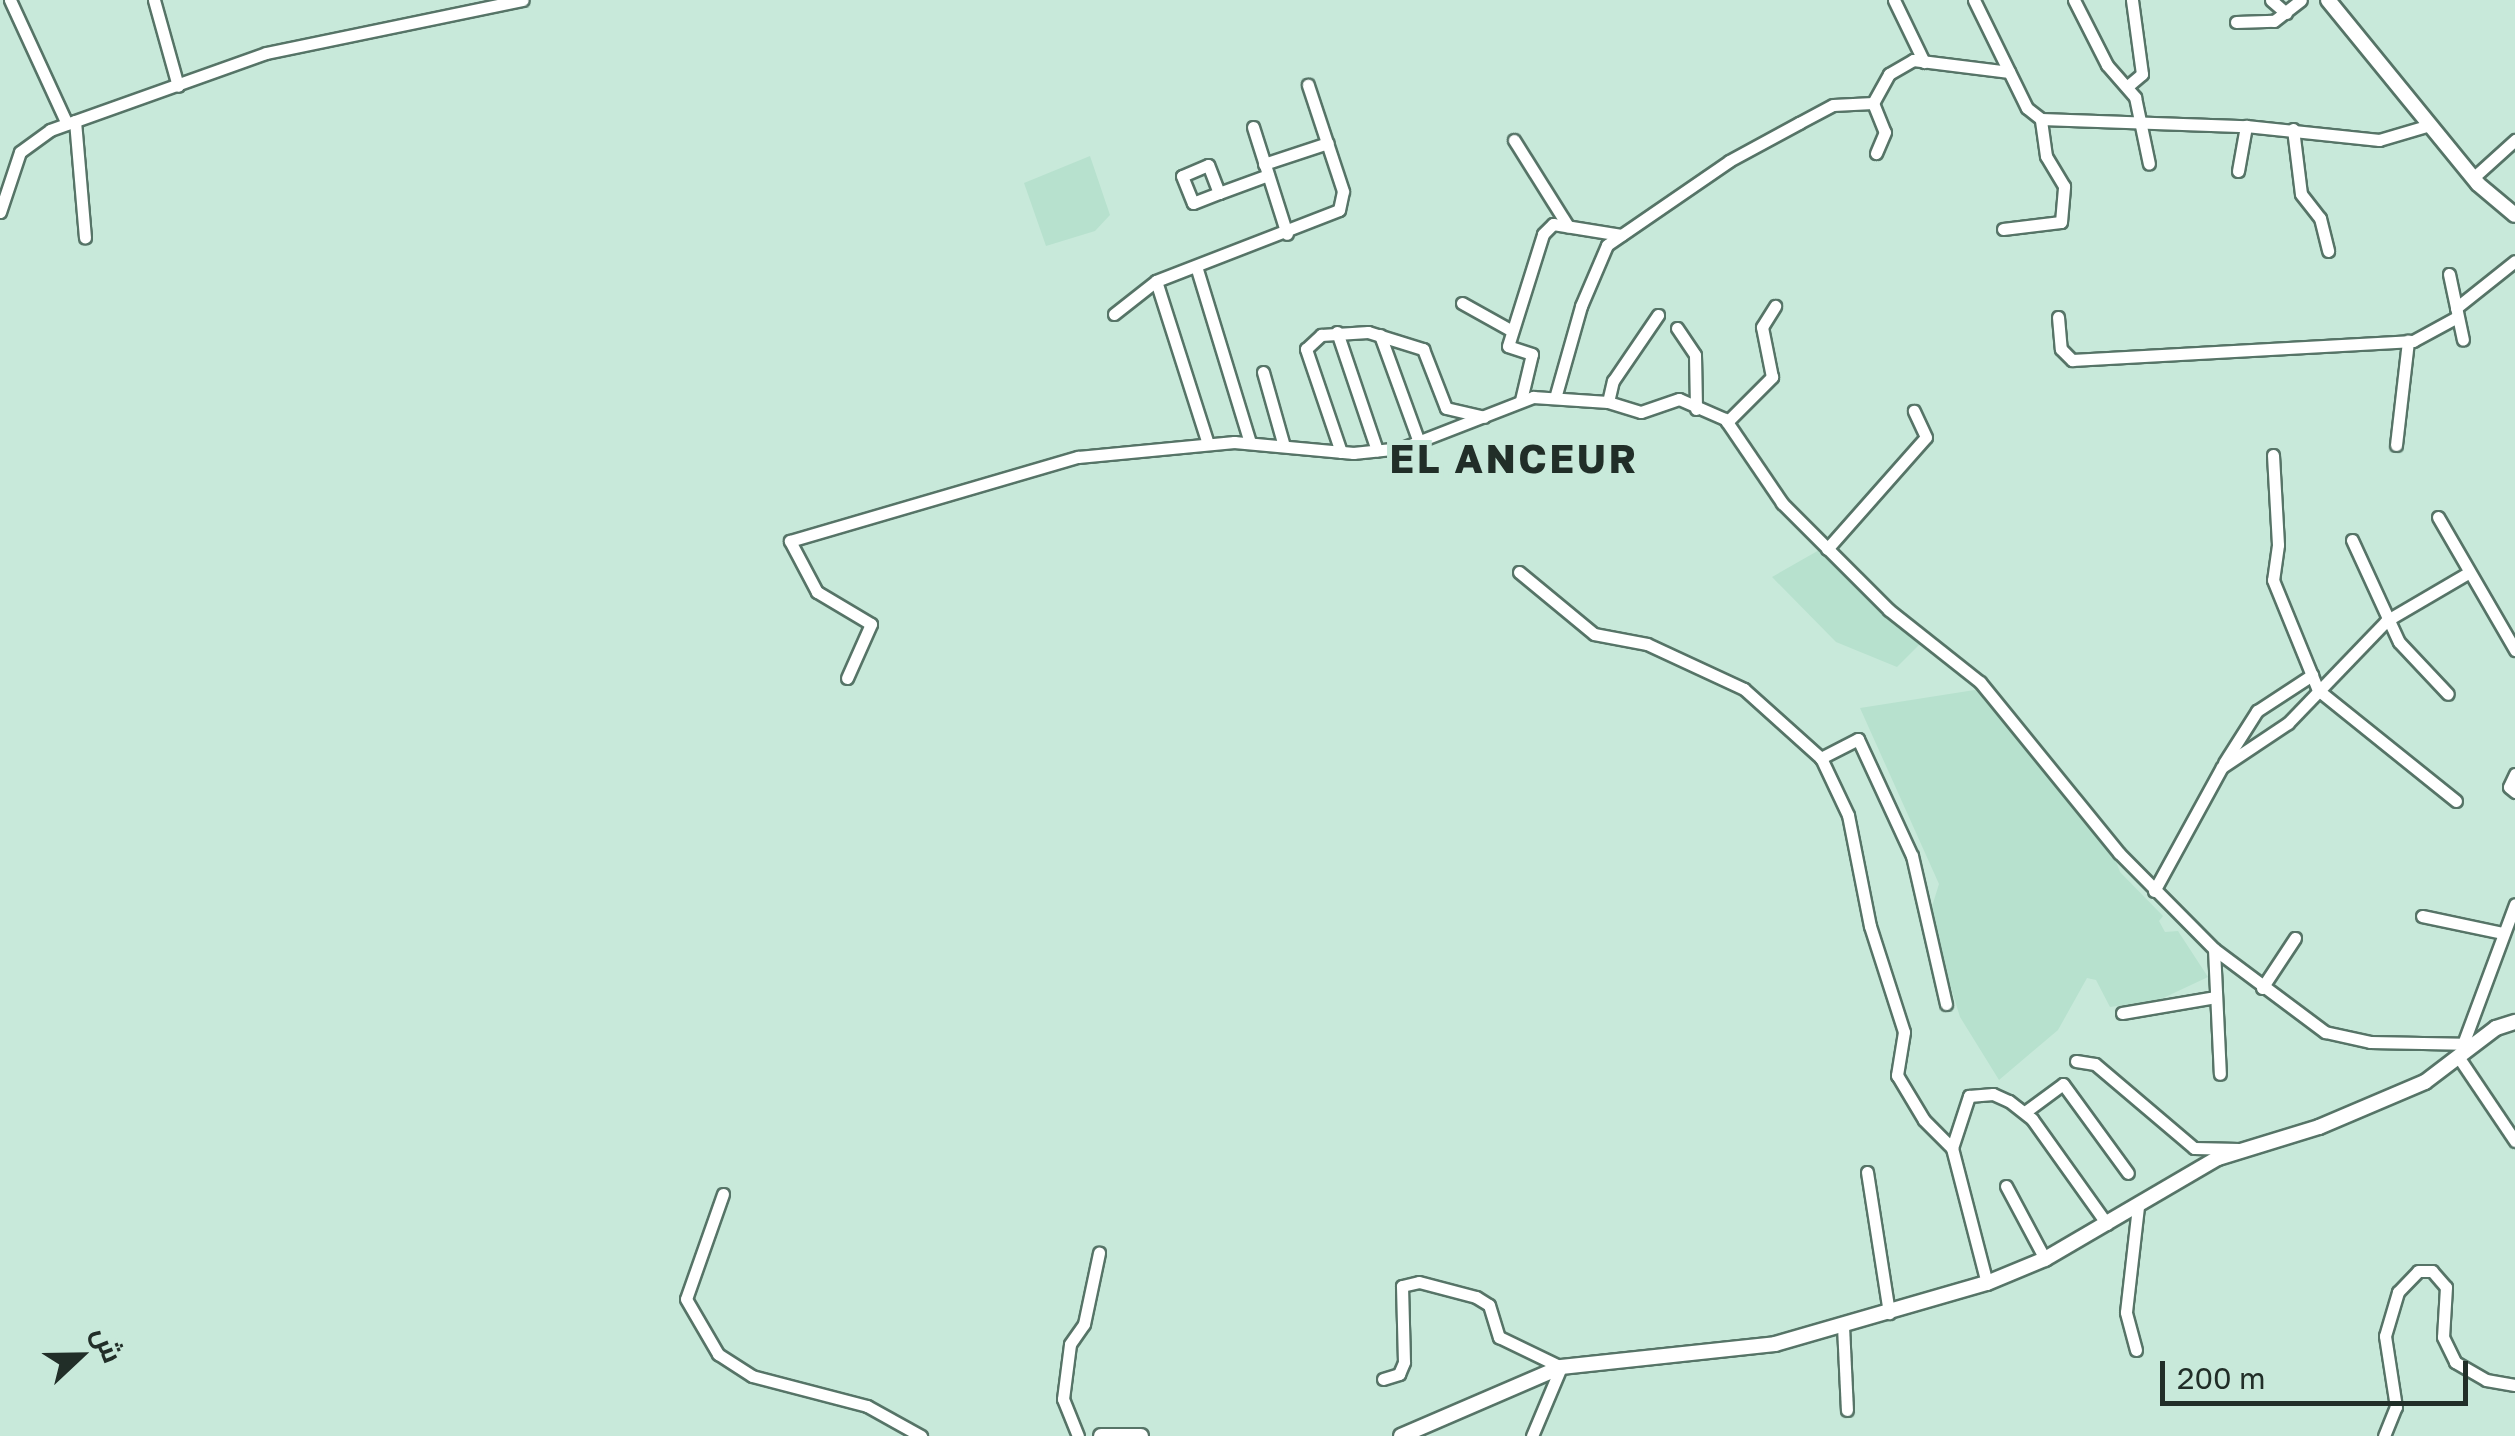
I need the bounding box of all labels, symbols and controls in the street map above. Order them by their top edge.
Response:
district label: EL ANCEUR [1389,434,1639,482]
north arrow [30,1306,130,1406]
text: ش [86,1322,130,1367]
scale bar [2165,1341,2472,1403]
text: 200 m [2177,1360,2266,1396]

